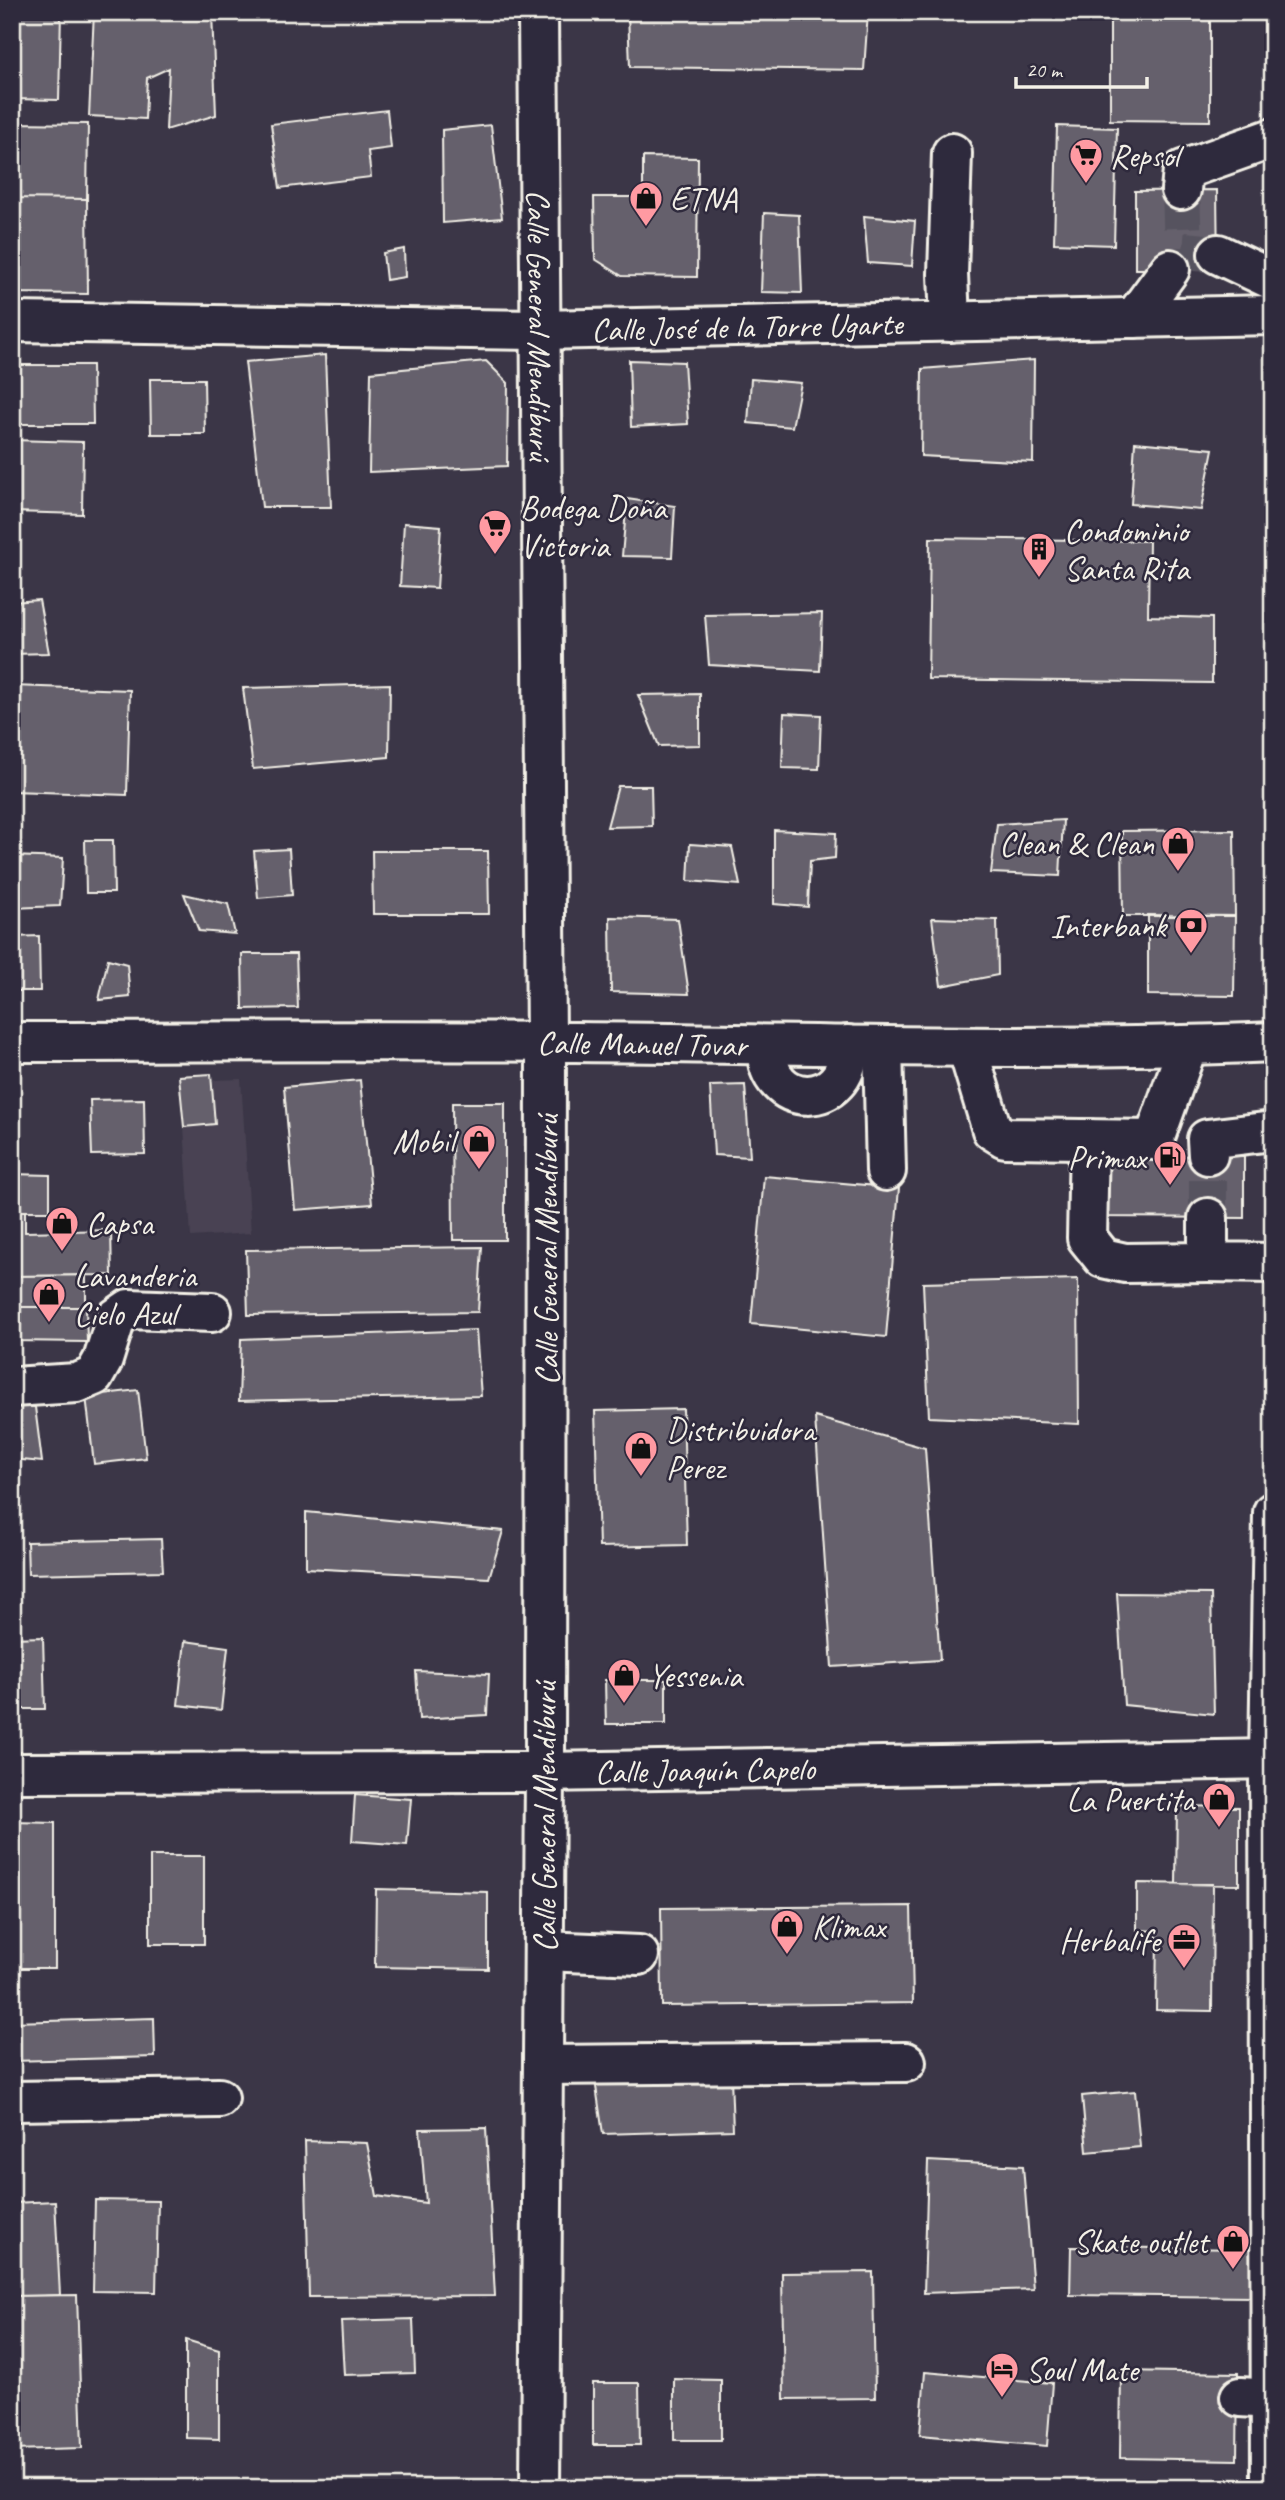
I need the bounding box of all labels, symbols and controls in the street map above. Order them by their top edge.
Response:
scale bar [1016,46,1147,90]
text: 20 m [1026,57,1064,83]
place label: Repsol [1110,135,1184,177]
supermarket icon: Repsol [1067,136,1105,185]
place label: ETNA [670,178,739,220]
shop icon: ETNA [627,179,665,228]
street label: Calle General Mendiburú [517,190,562,463]
street label: Calle José de la Torre Ugarte [591,303,905,351]
place label: Bodega Doña Victoria [520,487,669,567]
supermarket icon: Bodega Doña Victoria [476,507,514,556]
place label: Condominio Santa Rita [1064,510,1192,590]
building icon: Condominio Santa Rita [1020,530,1058,579]
place label: Clean & Clean [999,823,1154,865]
shop icon: Clean & Clean [1159,824,1197,873]
place label: Interbank [1050,905,1168,947]
bank icon: Interbank [1172,906,1210,955]
street label: Calle Manuel Tovar [537,1022,750,1066]
street label: Calle General Mendiburú [526,1112,568,1385]
place label: Mobil [392,1121,459,1163]
shop icon: Mobil [460,1122,498,1171]
place label: Primax [1068,1137,1149,1179]
fuel station icon: Primax [1151,1138,1189,1187]
place label: Capsa [86,1203,155,1245]
shop icon: Capsa [43,1204,81,1253]
place label: Lavanderia Cielo Azul [74,1255,198,1335]
shop icon: Lavanderia Cielo Azul [30,1275,68,1324]
place label: Distribuidora Perez [666,1409,817,1489]
shop icon: Distribuidora Perez [622,1429,660,1478]
place label: Yessenia [648,1655,745,1697]
shop icon: Yessenia [605,1656,643,1705]
street label: Calle General Mendiburú [524,1679,566,1952]
street label: Calle Joaquín Capelo [595,1747,817,1793]
place label: La Puertita [1067,1779,1196,1821]
shop icon: La Puertita [1200,1780,1238,1829]
place label: Klimax [812,1906,888,1948]
shop icon: Klimax [768,1907,806,1956]
place label: Herbalife [1059,1920,1162,1962]
office icon: Herbalife [1165,1921,1203,1970]
place label: Skate outlet [1074,2221,1211,2263]
shop icon: Skate outlet [1214,2222,1252,2271]
place label: Soul Mate [1026,2349,1140,2391]
hotel icon: Soul Mate [983,2350,1021,2399]

